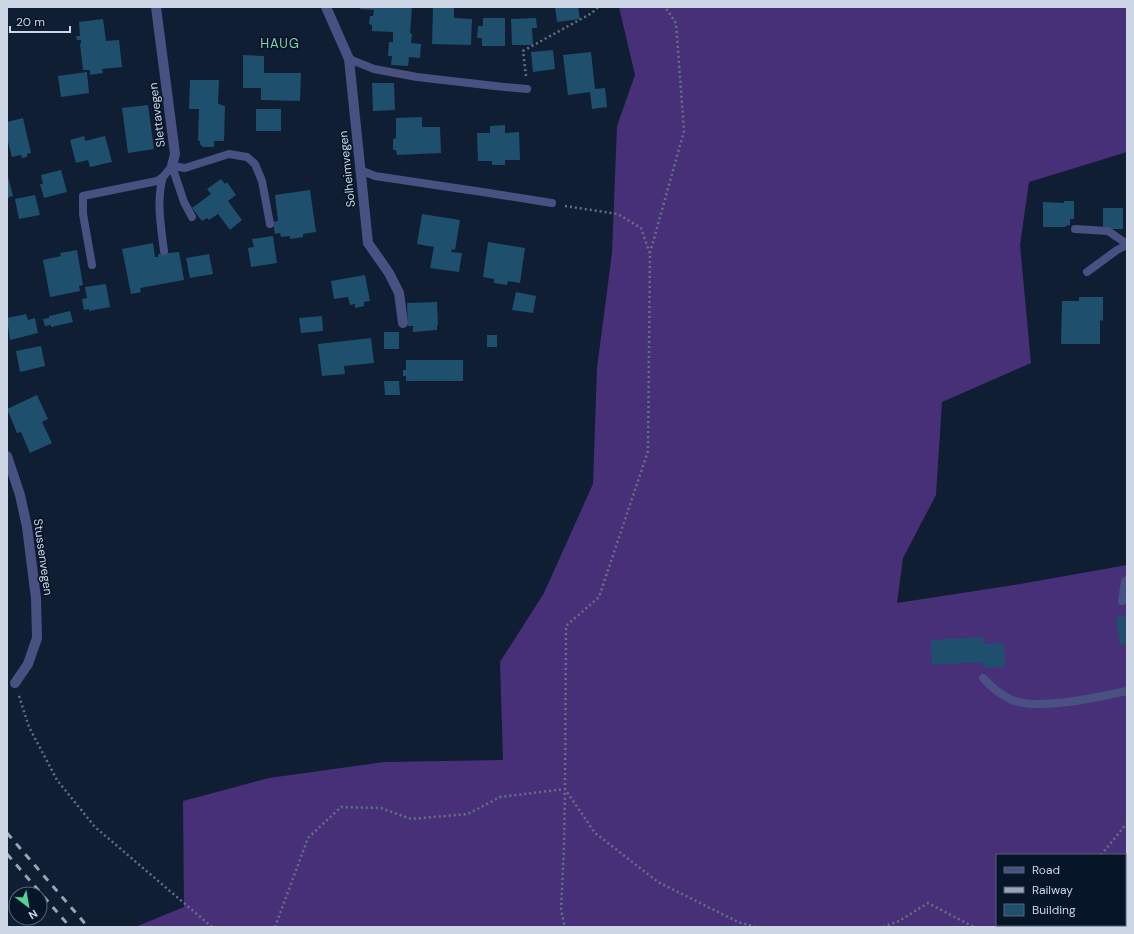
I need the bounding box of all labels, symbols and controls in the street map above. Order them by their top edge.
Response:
scale bar [10,8,70,34]
text: 20 m [16,14,45,30]
district label: HAUG [260,35,300,52]
street label: Slettavegen [145,82,169,148]
street label: Solheimvegen [335,130,359,208]
street label: Stussenvegen [30,518,56,596]
legend [996,854,1126,926]
text: Road [1032,862,1060,878]
text: Railway [1032,882,1073,898]
north arrow [8,886,48,926]
text: Building [1032,902,1076,918]
text: N [26,907,40,923]

